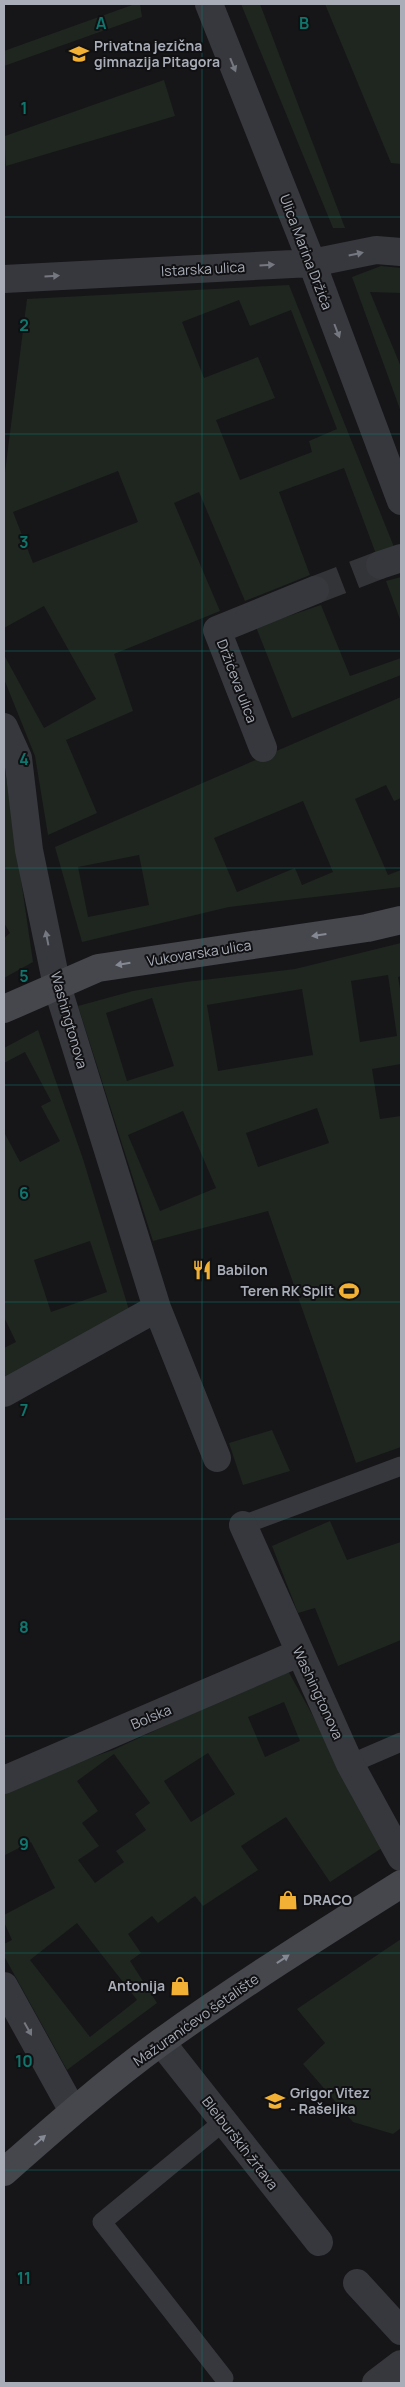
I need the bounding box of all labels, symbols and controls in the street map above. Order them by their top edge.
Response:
text: A [96,12,107,34]
text: B [299,12,309,34]
place label: Privatna jezična gimnazija Pitagora [94,36,220,71]
school or university icon: Privatna jezična gimnazija Pitagora [68,43,90,65]
one-way arrow [229,58,237,73]
text: 1 [20,97,28,119]
street label: Ulica Marina Držića [276,191,337,312]
one-way arrow [349,250,364,258]
street label: Istarska ulica [161,257,245,280]
one-way arrow [259,261,275,269]
one-way arrow [45,272,61,280]
text: 2 [19,314,29,336]
one-way arrow [334,323,341,338]
text: 3 [19,531,29,553]
street label: Držićeva ulica [213,636,262,725]
text: 4 [19,748,29,770]
one-way arrow [43,930,51,946]
one-way arrow [310,931,326,939]
street label: Vukovarska ulica [145,935,253,970]
one-way arrow [115,961,131,969]
text: 5 [19,965,29,987]
street label: Washingtonova [47,969,92,1071]
text: 6 [19,1182,29,1204]
restaurant icon: Babilon [191,1259,213,1281]
place label: Babilon [217,1260,268,1279]
sports icon: Teren RK Split [338,1280,360,1302]
place label: Teren RK Split [240,1281,334,1300]
text: 7 [20,1399,28,1421]
text: 8 [19,1616,29,1638]
street label: Washingtonova [289,1643,348,1742]
street label: Bolska [128,1700,174,1734]
text: 9 [19,1833,29,1855]
shop icon: DRACO [277,1889,299,1911]
place label: DRACO [303,1890,352,1909]
one-way arrow [276,1954,289,1964]
street label: Mažuranićevo šetalište [129,1969,262,2070]
shop icon: Antonija [169,1975,191,1997]
place label: Antonija [108,1976,165,1995]
one-way arrow [23,2022,32,2035]
text: 10 [15,2050,33,2072]
place label: Grigor Vitez - Rašeljka [290,2083,370,2118]
school or university icon: Grigor Vitez - Rašeljka [264,2090,286,2112]
street label: Bleiburških žrtava [198,2092,283,2193]
one-way arrow [34,2134,47,2145]
text: 11 [17,2267,31,2289]

